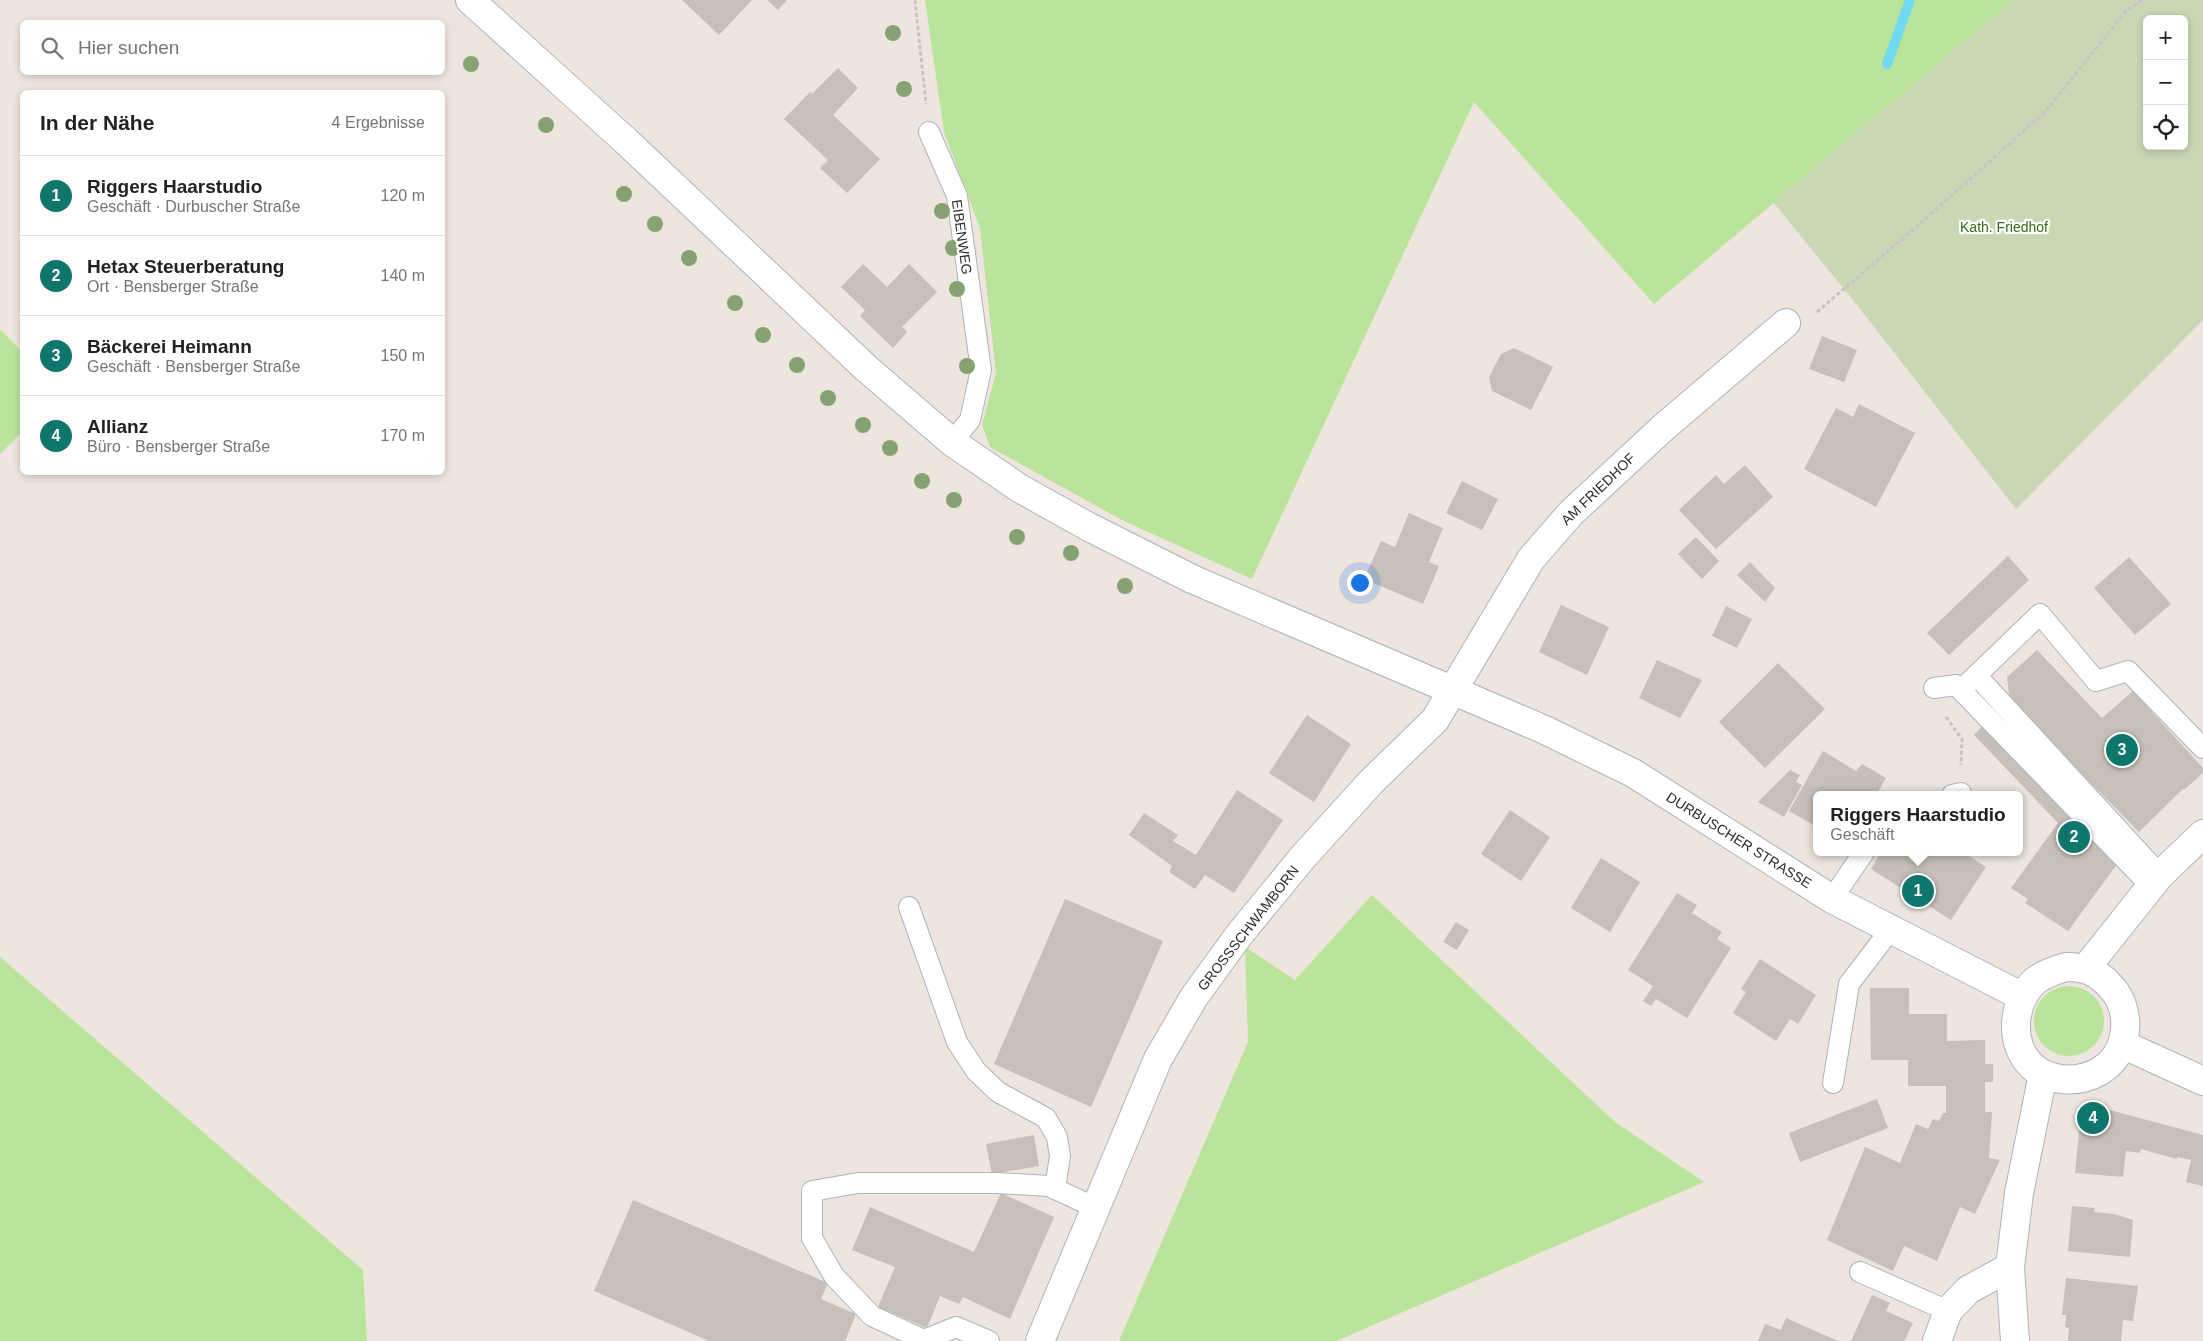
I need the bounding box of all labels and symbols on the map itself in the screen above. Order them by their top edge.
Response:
street label: EIBENWEG [949,199,975,275]
park label: Kath. Friedhof [1960,219,2048,235]
street label: AM FRIEDHOF [1558,450,1638,528]
your location [1347,570,1373,596]
pin: 3 [2106,731,2138,769]
street label: DURBUSCHER STRASSE [1664,789,1814,891]
pin: 2 [2058,818,2090,856]
street label: GROSSSCHWAMBORN [1194,862,1302,994]
pin: 1 [1902,872,1934,910]
pin: 4 [2077,1099,2109,1137]

